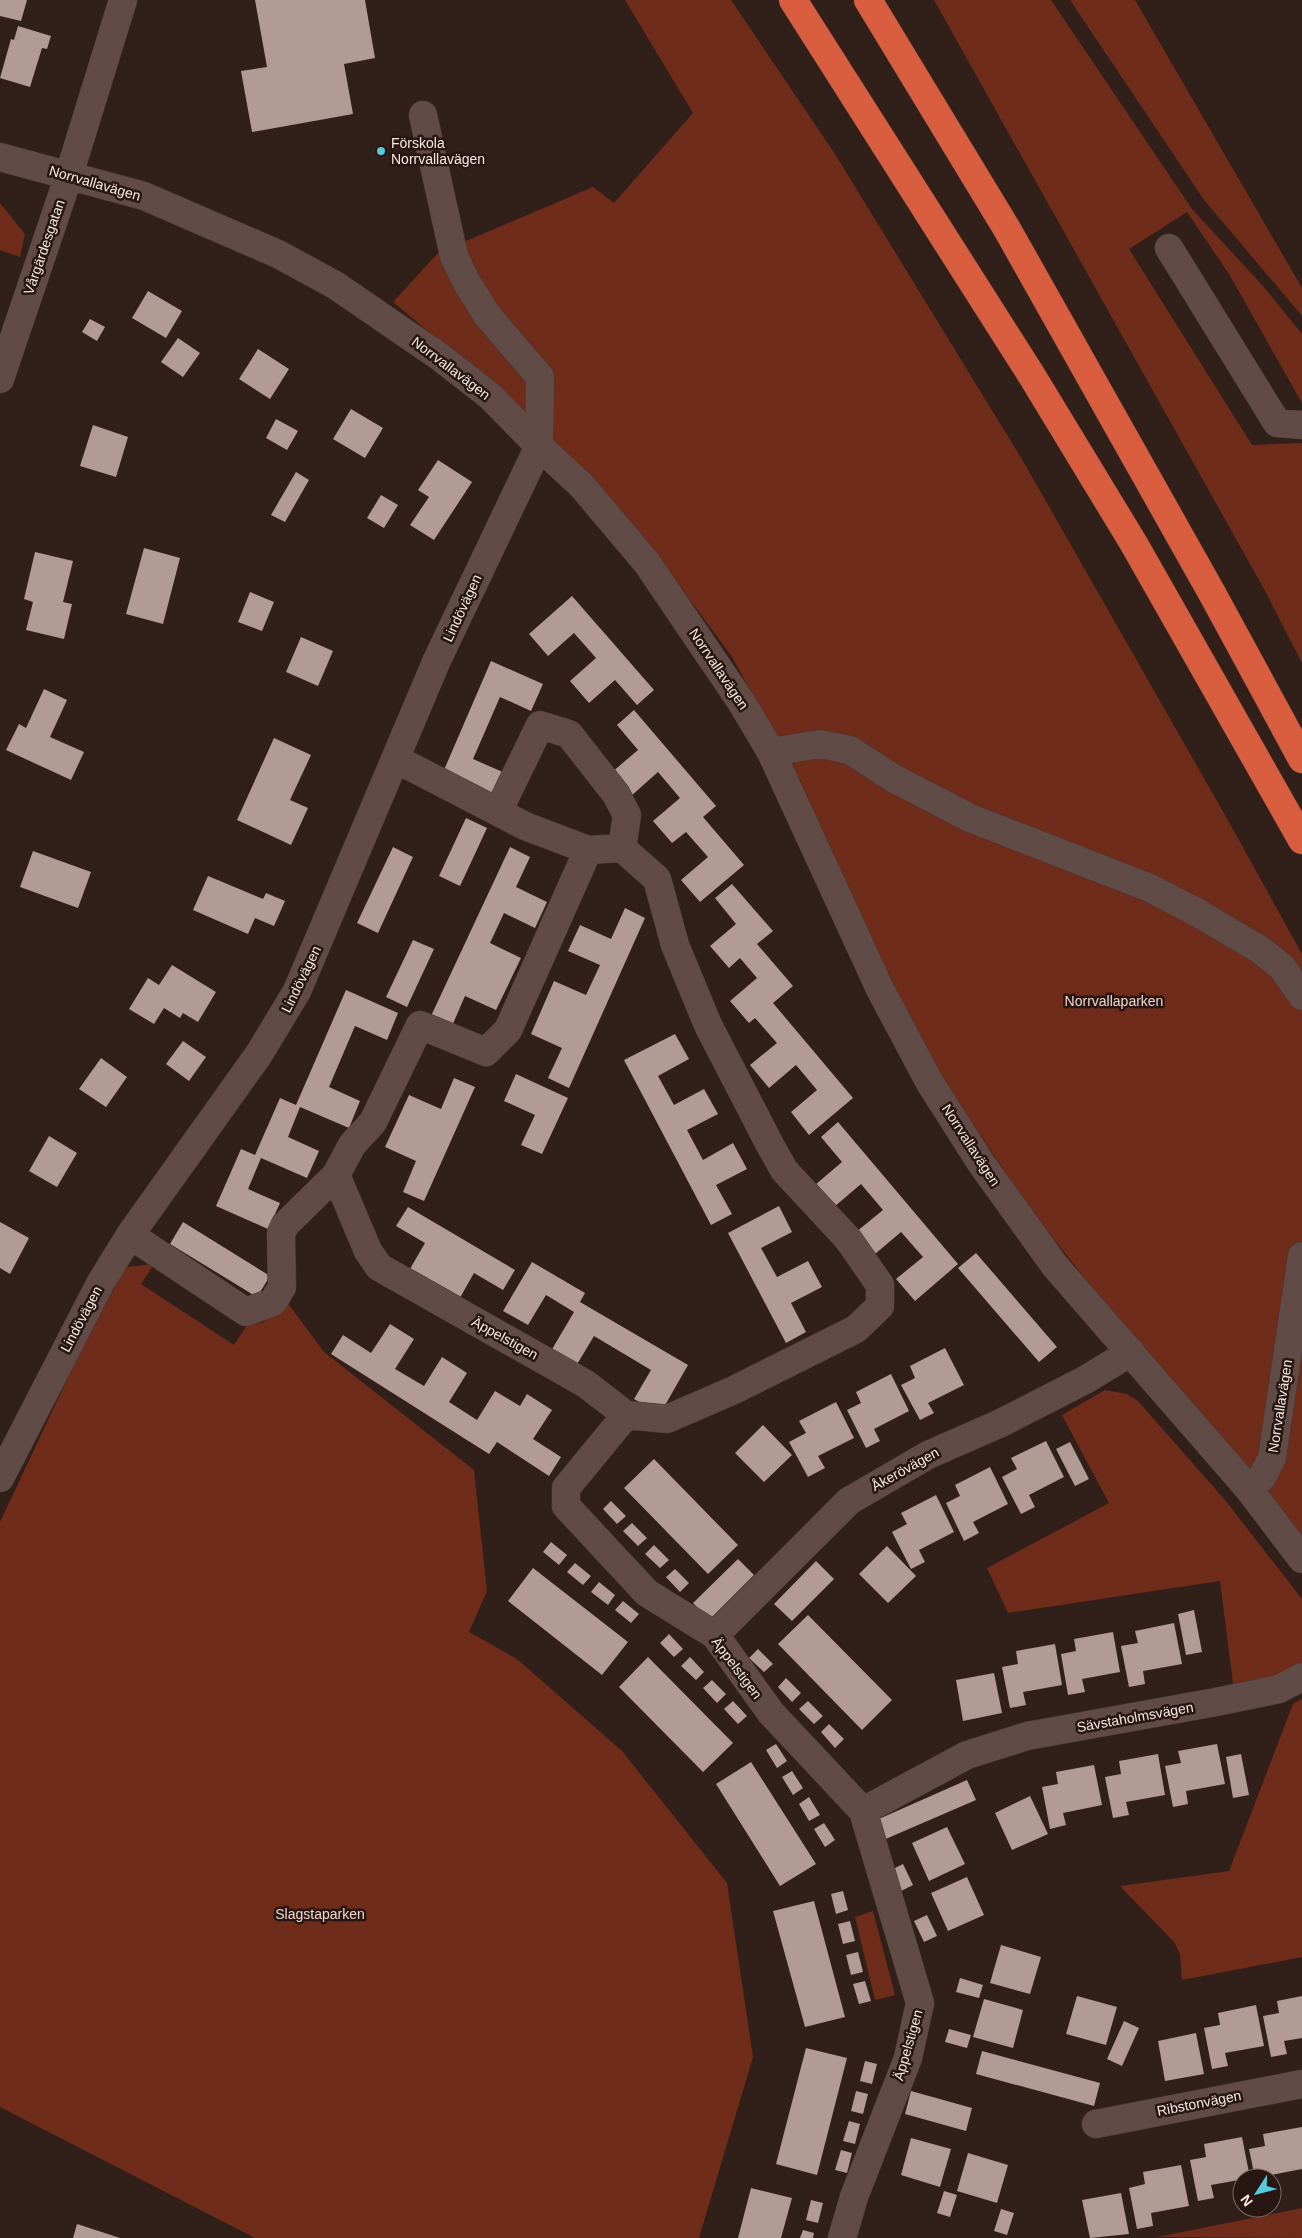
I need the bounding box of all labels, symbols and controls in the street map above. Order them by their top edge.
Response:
place label: Förskola Norrvallavägen [391,135,485,167]
marker: Förskola Norrvallavägen [375,145,387,157]
street label: Norrvallavägen [48,162,142,204]
street label: Vårgärdesgatan [20,197,68,297]
street label: Norrvallavägen [409,333,493,403]
street label: Lindövägen [439,572,485,644]
street label: Norrvallavägen [686,625,752,713]
street label: Lindövägen [278,943,324,1015]
park label: Norrvallaparken [1065,993,1163,1009]
street label: Norrvallavägen [939,1101,1003,1189]
street label: Lindövägen [57,1283,105,1355]
street label: Äppelstigen [469,1313,541,1363]
street label: Norrvallavägen [1265,1358,1295,1454]
street label: Åkerövägen [868,1444,942,1494]
street label: Äppelstigen [709,1634,765,1702]
street label: Sävstaholmsvägen [1075,1699,1195,1735]
park label: Slagstaparken [275,1906,365,1922]
street label: Äppelstigen [890,2008,926,2082]
street label: Ribstonvägen [1155,2087,1243,2119]
north arrow [1232,2168,1282,2218]
text: N [1237,2192,1256,2209]

